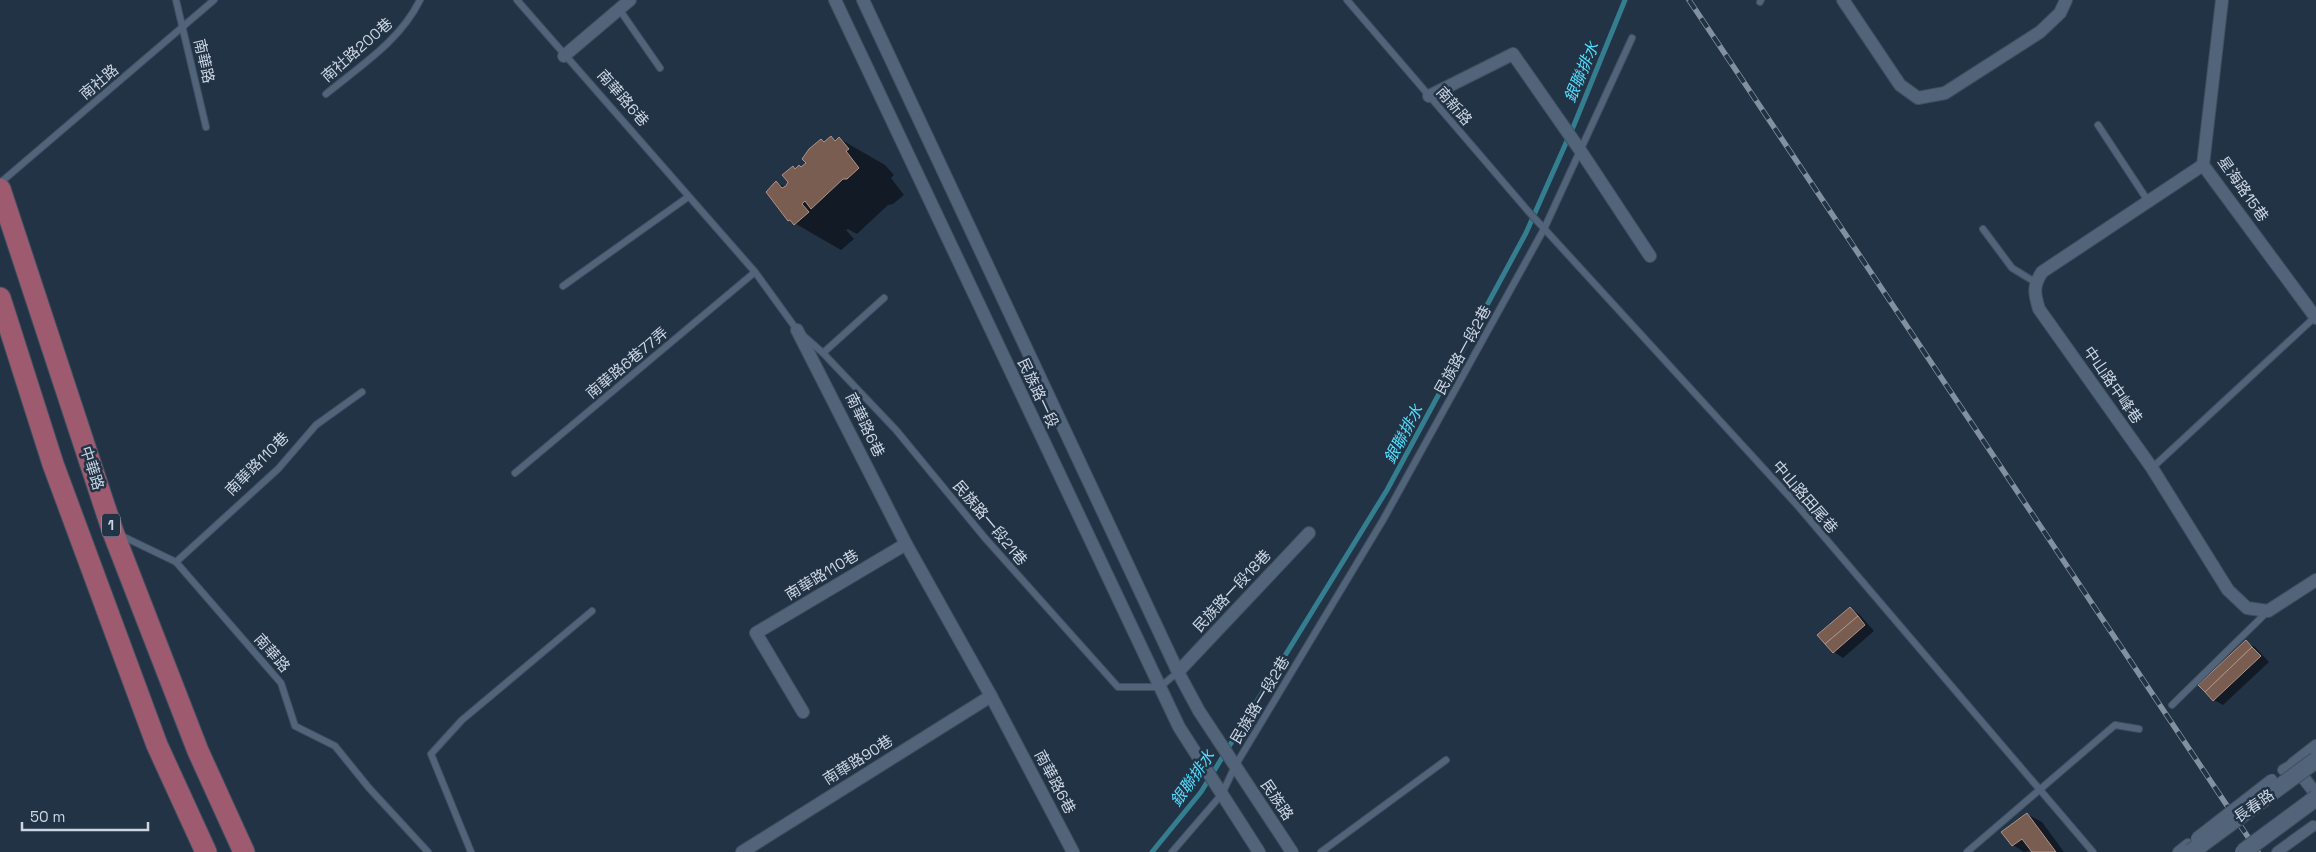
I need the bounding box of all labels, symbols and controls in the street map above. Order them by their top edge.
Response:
street label: 南社路200巷 [317,13,396,86]
street label: 南華路 [190,37,219,85]
water label: 銀聯排水 [1559,38,1604,106]
street label: 南社路 [75,60,122,103]
street label: 南華路6巷 [594,65,653,130]
street label: 南新路 [1432,82,1476,129]
street label: 星海路15巷 [2214,152,2273,225]
street label: 民族路一段2巷 [1430,302,1495,398]
street label: 南華路6巷77弄 [582,323,672,402]
street label: 中山路中峰巷 [2080,342,2147,427]
street label: 民族路一段 [1014,355,1063,431]
street label: 南華路6巷 [842,390,889,460]
water label: 銀聯排水 [1379,400,1428,467]
street label: 南華路110巷 [221,428,292,499]
street label: 中華路 [76,444,108,492]
street label: 中山路田尾巷 [1769,456,1842,537]
street label: 民族路一段21巷 [949,476,1032,569]
road number: 1 [102,514,120,536]
street label: 南華路110巷 [782,545,862,604]
street label: 民族路一段18巷 [1189,546,1275,636]
street label: 南華路 [250,629,294,676]
street label: 民族路一段2巷 [1226,652,1293,747]
street label: 南華路90巷 [819,731,896,789]
water label: 銀聯排水 [1165,745,1220,811]
street label: 南華路6巷 [1031,747,1080,817]
street label: 民族路 [1257,776,1298,824]
street label: 長春路 [2230,785,2278,826]
scale bar [22,800,149,832]
text: 50 m [30,807,65,826]

